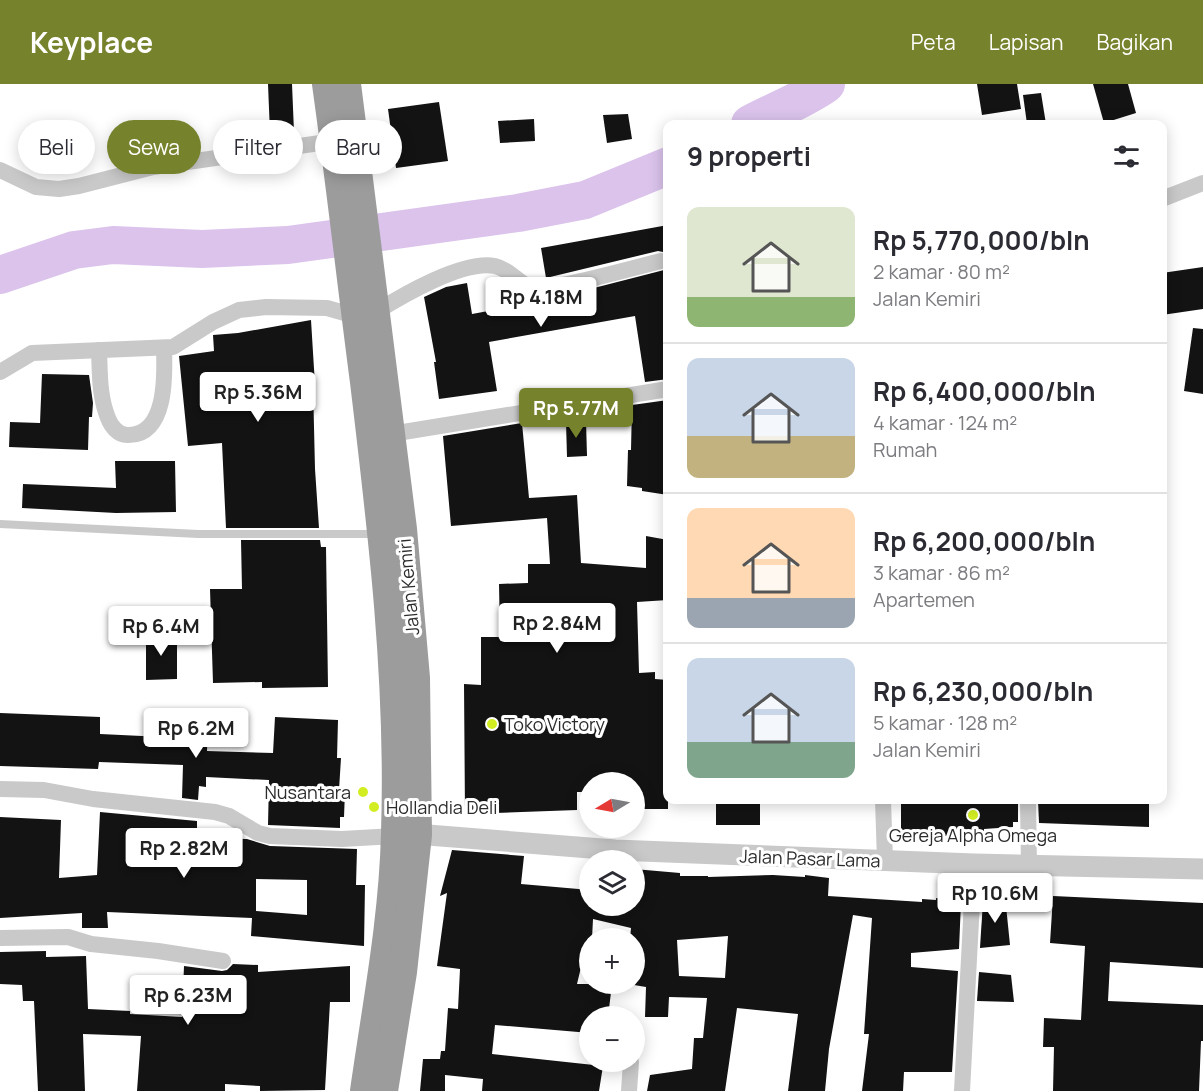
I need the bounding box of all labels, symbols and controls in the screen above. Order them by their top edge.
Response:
text: Keyplace [30,23,153,61]
text: Peta [911,28,956,56]
text: Lapisan [989,28,1064,56]
text: Bagikan [1097,28,1173,56]
chip: Beli [18,120,95,174]
chip: Sewa [107,120,201,174]
chip: Filter [213,120,303,174]
chip: Baru [315,120,402,174]
text: 9 properti [687,138,811,174]
icon: filters [1110,140,1143,173]
text: Rp 5,770,000/bln [873,222,1090,258]
icon: home [735,231,807,303]
text: 2 kamar · 80 m² [873,258,1010,285]
pin: Rp 4.18M [479,277,603,328]
text: Rp 4.18M [499,283,583,310]
text: Jalan Kemiri [873,285,981,312]
pin: Rp 5.36M [196,372,320,423]
text: Rp 6,400,000/bln [873,373,1096,409]
text: Rp 5.36M [214,378,302,405]
icon: home [735,382,807,454]
pin: Rp 5.77M [514,388,638,439]
text: Rp 5.77M [533,394,619,421]
text: 4 kamar · 124 m² [873,409,1017,436]
text: Rumah [873,436,937,463]
text: Rp 6,200,000/bln [873,523,1095,559]
icon: home [735,532,807,604]
street label: Jalan Kemiri [392,538,424,636]
text: 3 kamar · 86 m² [873,559,1010,586]
text: Apartemen [873,586,975,613]
pin: Rp 2.84M [495,603,619,654]
pin: Rp 6.4M [106,606,216,657]
text: Rp 2.84M [512,609,602,636]
text: Rp 6.4M [122,612,200,639]
text: Rp 6,230,000/bln [873,673,1093,709]
icon: home [735,682,807,754]
pin: Rp 6.2M [141,708,251,759]
text: 5 kamar · 128 m² [873,709,1017,736]
place label: Toko Victory [504,712,605,736]
text: Rp 6.2M [157,714,235,741]
marker: Toko Victory [485,717,499,731]
text: Jalan Kemiri [873,736,981,763]
north arrow [579,772,645,838]
map controls [579,772,645,1072]
place label: Nusantara [265,780,351,804]
marker: Nusantara [356,785,370,799]
place label: Hollandia Deli [386,795,498,819]
marker: Hollandia Deli [367,800,381,814]
marker: Gereja Alpha Omega [966,808,980,822]
place label: Gereja Alpha Omega [889,823,1057,847]
pin: Rp 2.82M [122,828,246,879]
text: Rp 2.82M [140,834,228,861]
street label: Jalan Pasar Lama [739,844,881,872]
button: layers [579,850,645,916]
pin: Rp 10.6M [933,873,1057,924]
text: Rp 10.6M [951,879,1039,906]
button: + [579,928,645,994]
pin: Rp 6.23M [126,975,250,1026]
text: Rp 6.23M [144,981,232,1008]
button: − [579,1006,645,1072]

